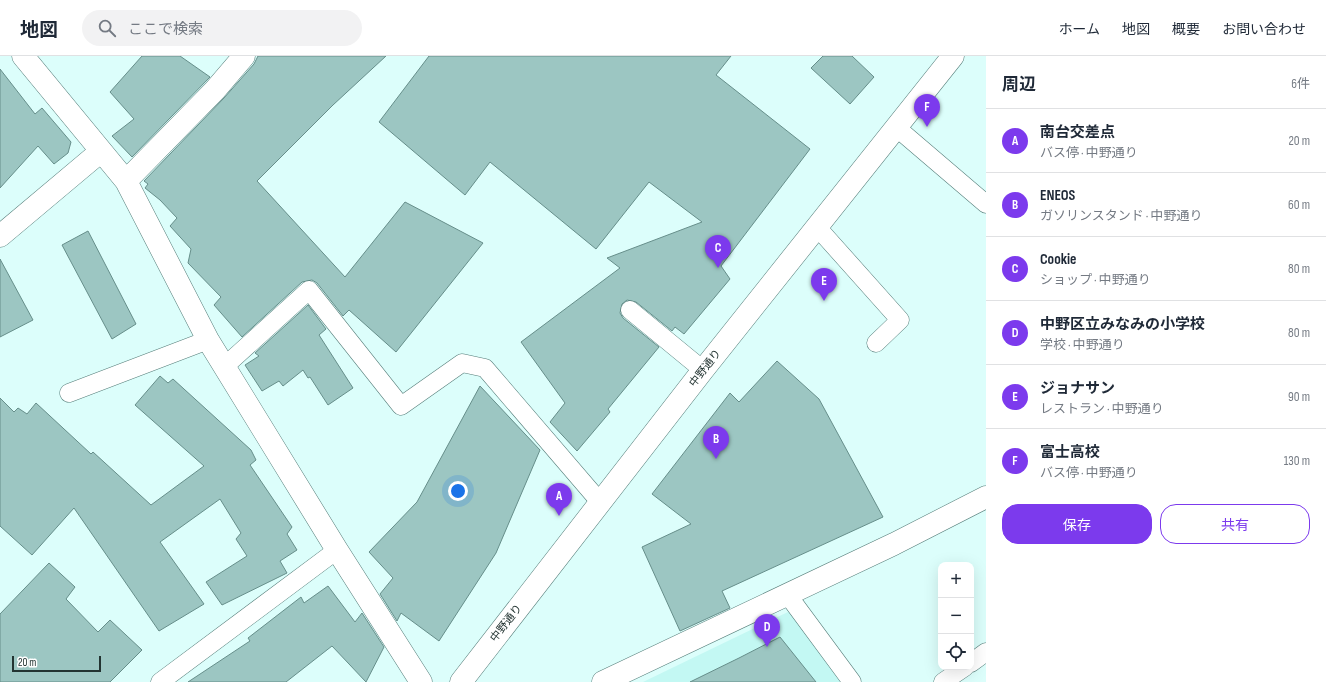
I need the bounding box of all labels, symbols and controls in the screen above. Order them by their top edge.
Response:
search box [82,10,362,46]
icon: search [96,17,118,39]
text: 地図 [20,19,58,42]
text: ここで検索 [128,20,203,39]
text: ホーム [1058,21,1100,38]
text: 地図 [1122,21,1150,38]
text: 概要 [1172,21,1200,38]
text: お問い合わせ [1222,21,1306,38]
text: 周辺 [1002,75,1036,95]
text: 6件 [1291,76,1310,92]
pin: F [914,94,940,127]
text: 南台交差点 [1040,123,1115,142]
text: A [1012,133,1018,149]
text: 20 m [1288,133,1310,149]
text: バス停 · 中野通り [1040,145,1138,161]
text: ENEOS [1040,186,1075,205]
text: B [1012,197,1018,213]
text: 60 m [1288,197,1310,213]
text: ガソリンスタンド · 中野通り [1040,208,1202,224]
pin: C [705,235,731,268]
text: Cookie [1040,250,1076,269]
text: C [1012,261,1018,277]
text: 80 m [1288,261,1310,277]
pin: E [811,268,837,301]
text: ショップ · 中野通り [1040,272,1151,288]
text: 中野区立みなみの小学校 [1040,315,1205,334]
text: D [1012,325,1018,341]
text: 80 m [1288,325,1310,341]
text: 学校 · 中野通り [1040,337,1125,353]
street label: 中野通り [686,347,724,389]
text: ジョナサン [1040,379,1115,398]
text: E [1012,389,1018,405]
text: 90 m [1288,389,1310,405]
text: レストラン · 中野通り [1040,401,1164,417]
pin: B [703,426,729,459]
text: 富士高校 [1040,443,1100,462]
text: F [1012,453,1018,469]
text: 130 m [1284,453,1310,469]
text: バス停 · 中野通り [1040,465,1138,481]
your location [448,481,468,501]
pin: A [546,483,572,516]
button: 保存 [1002,504,1152,544]
button: 共有 [1160,504,1310,544]
map controls [938,562,974,670]
button: + [938,562,974,598]
button: − [938,598,974,634]
street label: 中野通り [487,602,525,644]
pin: D [754,614,780,647]
button: locate [938,634,974,670]
scale bar [12,654,101,673]
text: 20 m [18,656,36,669]

